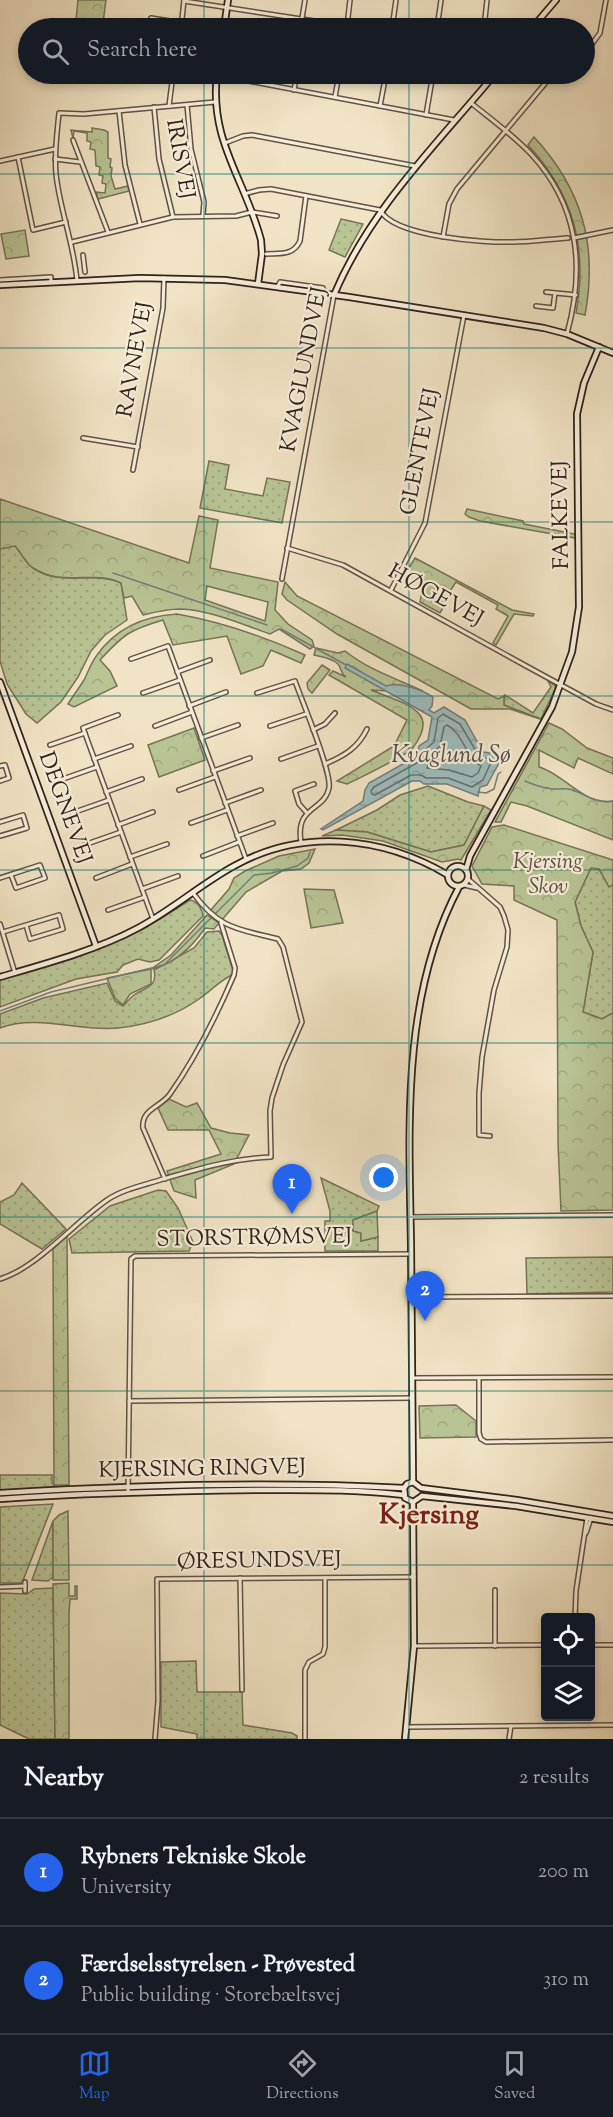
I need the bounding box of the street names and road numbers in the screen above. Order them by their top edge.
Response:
street label: IRISVEJ [156,117,202,201]
street label: KVAGLUNDVEJ [273,285,337,455]
street label: RAVNEVEJ [110,300,162,420]
street label: GLENTEVEJ [393,386,449,518]
street label: FALKEVEJ [545,460,579,570]
street label: HØGEVEJ [381,557,489,635]
street label: DEGNEVEJ [29,748,99,868]
street label: STORSTRØMSVEJ [156,1221,352,1257]
street label: KJERSING RINGVEJ [98,1452,306,1488]
street label: ØRESUNDSVEJ [177,1545,341,1579]

